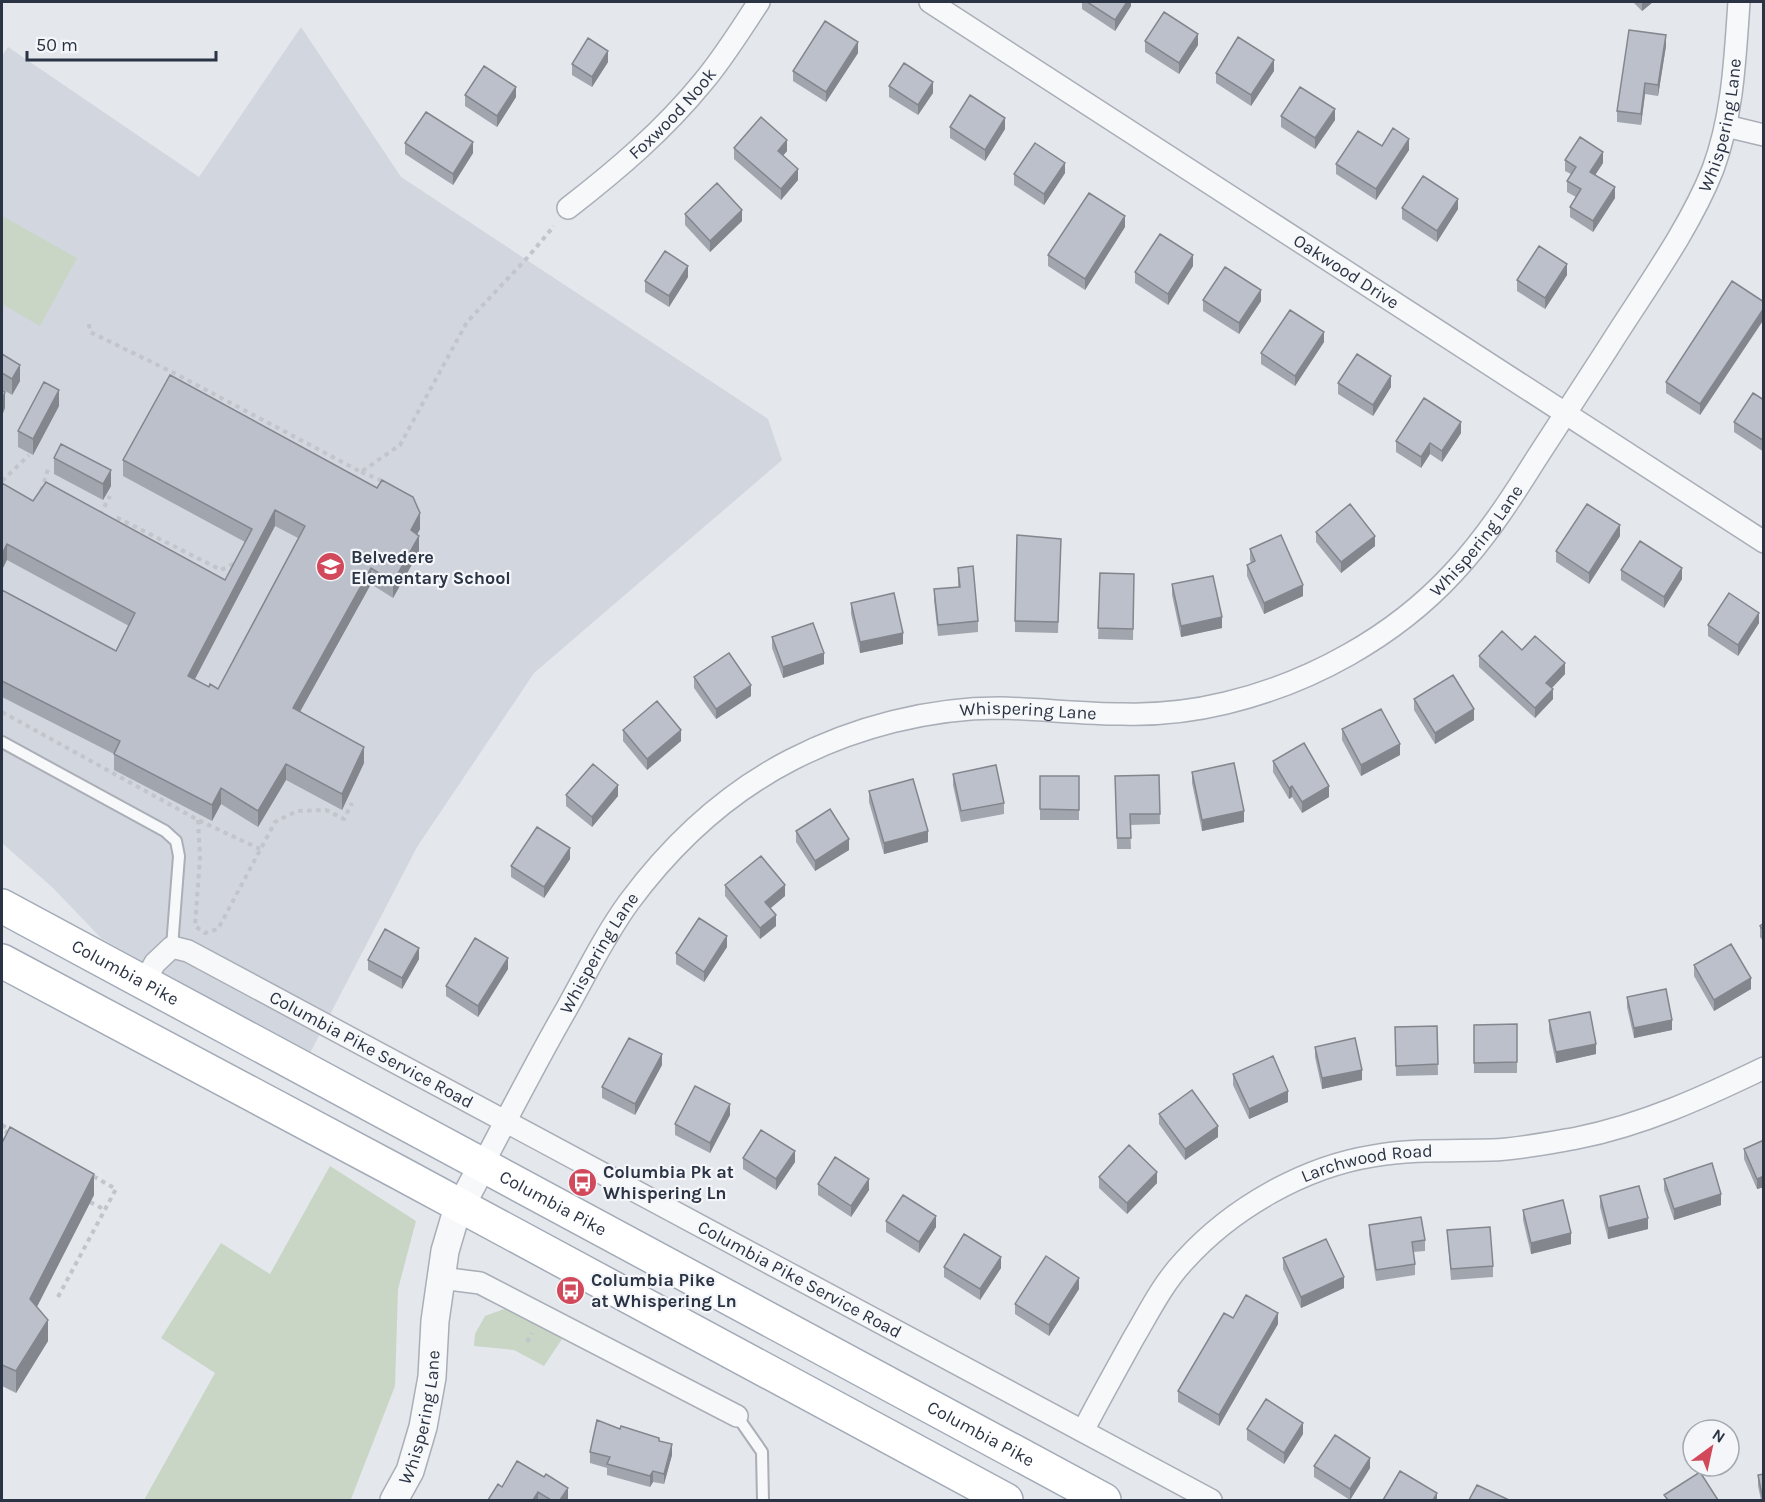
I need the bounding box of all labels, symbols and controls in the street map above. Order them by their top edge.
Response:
scale bar [27,24,216,62]
text: 50 m [36,34,78,56]
street label: Whispering Lane [1693,57,1746,196]
street label: Foxwood Nook [624,64,721,164]
street label: Oakwood Drive [1289,229,1403,314]
street label: Whispering Lane [1425,481,1528,601]
place label: Belvedere Elementary School [351,546,511,589]
school or university icon: Belvedere Elementary School [314,551,346,583]
street label: Whispering Lane [959,697,1097,724]
street label: Whispering Lane [555,888,643,1018]
street label: Columbia Pike [68,935,183,1010]
street label: Columbia Pike Service Road [266,986,477,1113]
street label: Larchwood Road [1298,1140,1433,1187]
place label: Columbia Pk at Whispering Ln [603,1161,734,1204]
street label: Columbia Pike [496,1165,611,1241]
bus stop icon: Columbia Pk at Whispering Ln [566,1166,598,1198]
street label: Columbia Pike Service Road [694,1216,905,1343]
place label: Columbia Pike at Whispering Ln [591,1269,737,1312]
bus stop icon: Columbia Pike at Whispering Ln [554,1274,586,1306]
street label: Whispering Lane [394,1350,444,1488]
street label: Columbia Pike [923,1396,1038,1471]
north arrow [1681,1418,1741,1478]
text: N [1709,1425,1729,1447]

